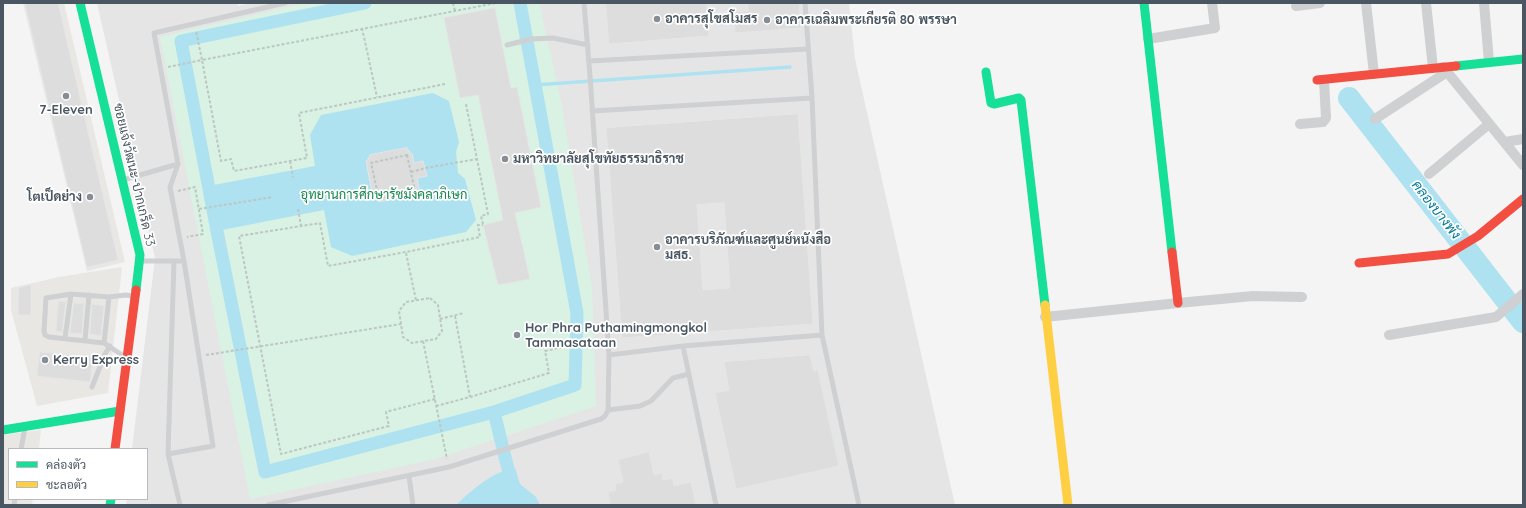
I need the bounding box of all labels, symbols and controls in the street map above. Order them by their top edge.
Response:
place label: อาคารสุโขสโมสร [665,11,758,27]
place label: อาคารเฉลิมพระเกียรติ 80 พรรษา [775,12,957,28]
marker: อาคารสุโขสโมสร [652,14,662,24]
marker: อาคารเฉลิมพระเกียรติ 80 พรรษา [762,15,772,25]
marker: 7-Eleven [61,91,71,101]
place label: 7-Eleven [39,102,93,118]
street label: ซอยแจ้งวัฒนะ-ปากเกร็ด 33 [110,102,158,248]
place label: มหาวิทยาลัยสุโขทัยธรรมาธิราช [513,151,684,167]
marker: มหาวิทยาลัยสุโขทัยธรรมาธิราช [500,154,510,164]
water label: คลองบางพัง [1408,177,1464,243]
park label: อุทยานการศึกษารัชมังคลาภิเษก [301,187,467,203]
place label: โตเป็ดย่าง [27,189,82,205]
marker: โตเป็ดย่าง [85,192,95,202]
place label: อาคารบริภัณฑ์และศูนย์หนังสือ มสธ. [665,232,831,263]
marker: อาคารบริภัณฑ์และศูนย์หนังสือ มสธ. [652,242,662,252]
place label: Hor Phra Puthamingmongkol Tammasataan [525,320,707,351]
marker: Hor Phra Puthamingmongkol Tammasataan [512,330,522,340]
place label: Kerry Express [53,352,139,368]
marker: Kerry Express [40,355,50,365]
legend [8,448,148,500]
text: คล่องตัว [46,457,86,472]
text: ชะลอตัว [46,477,87,492]

